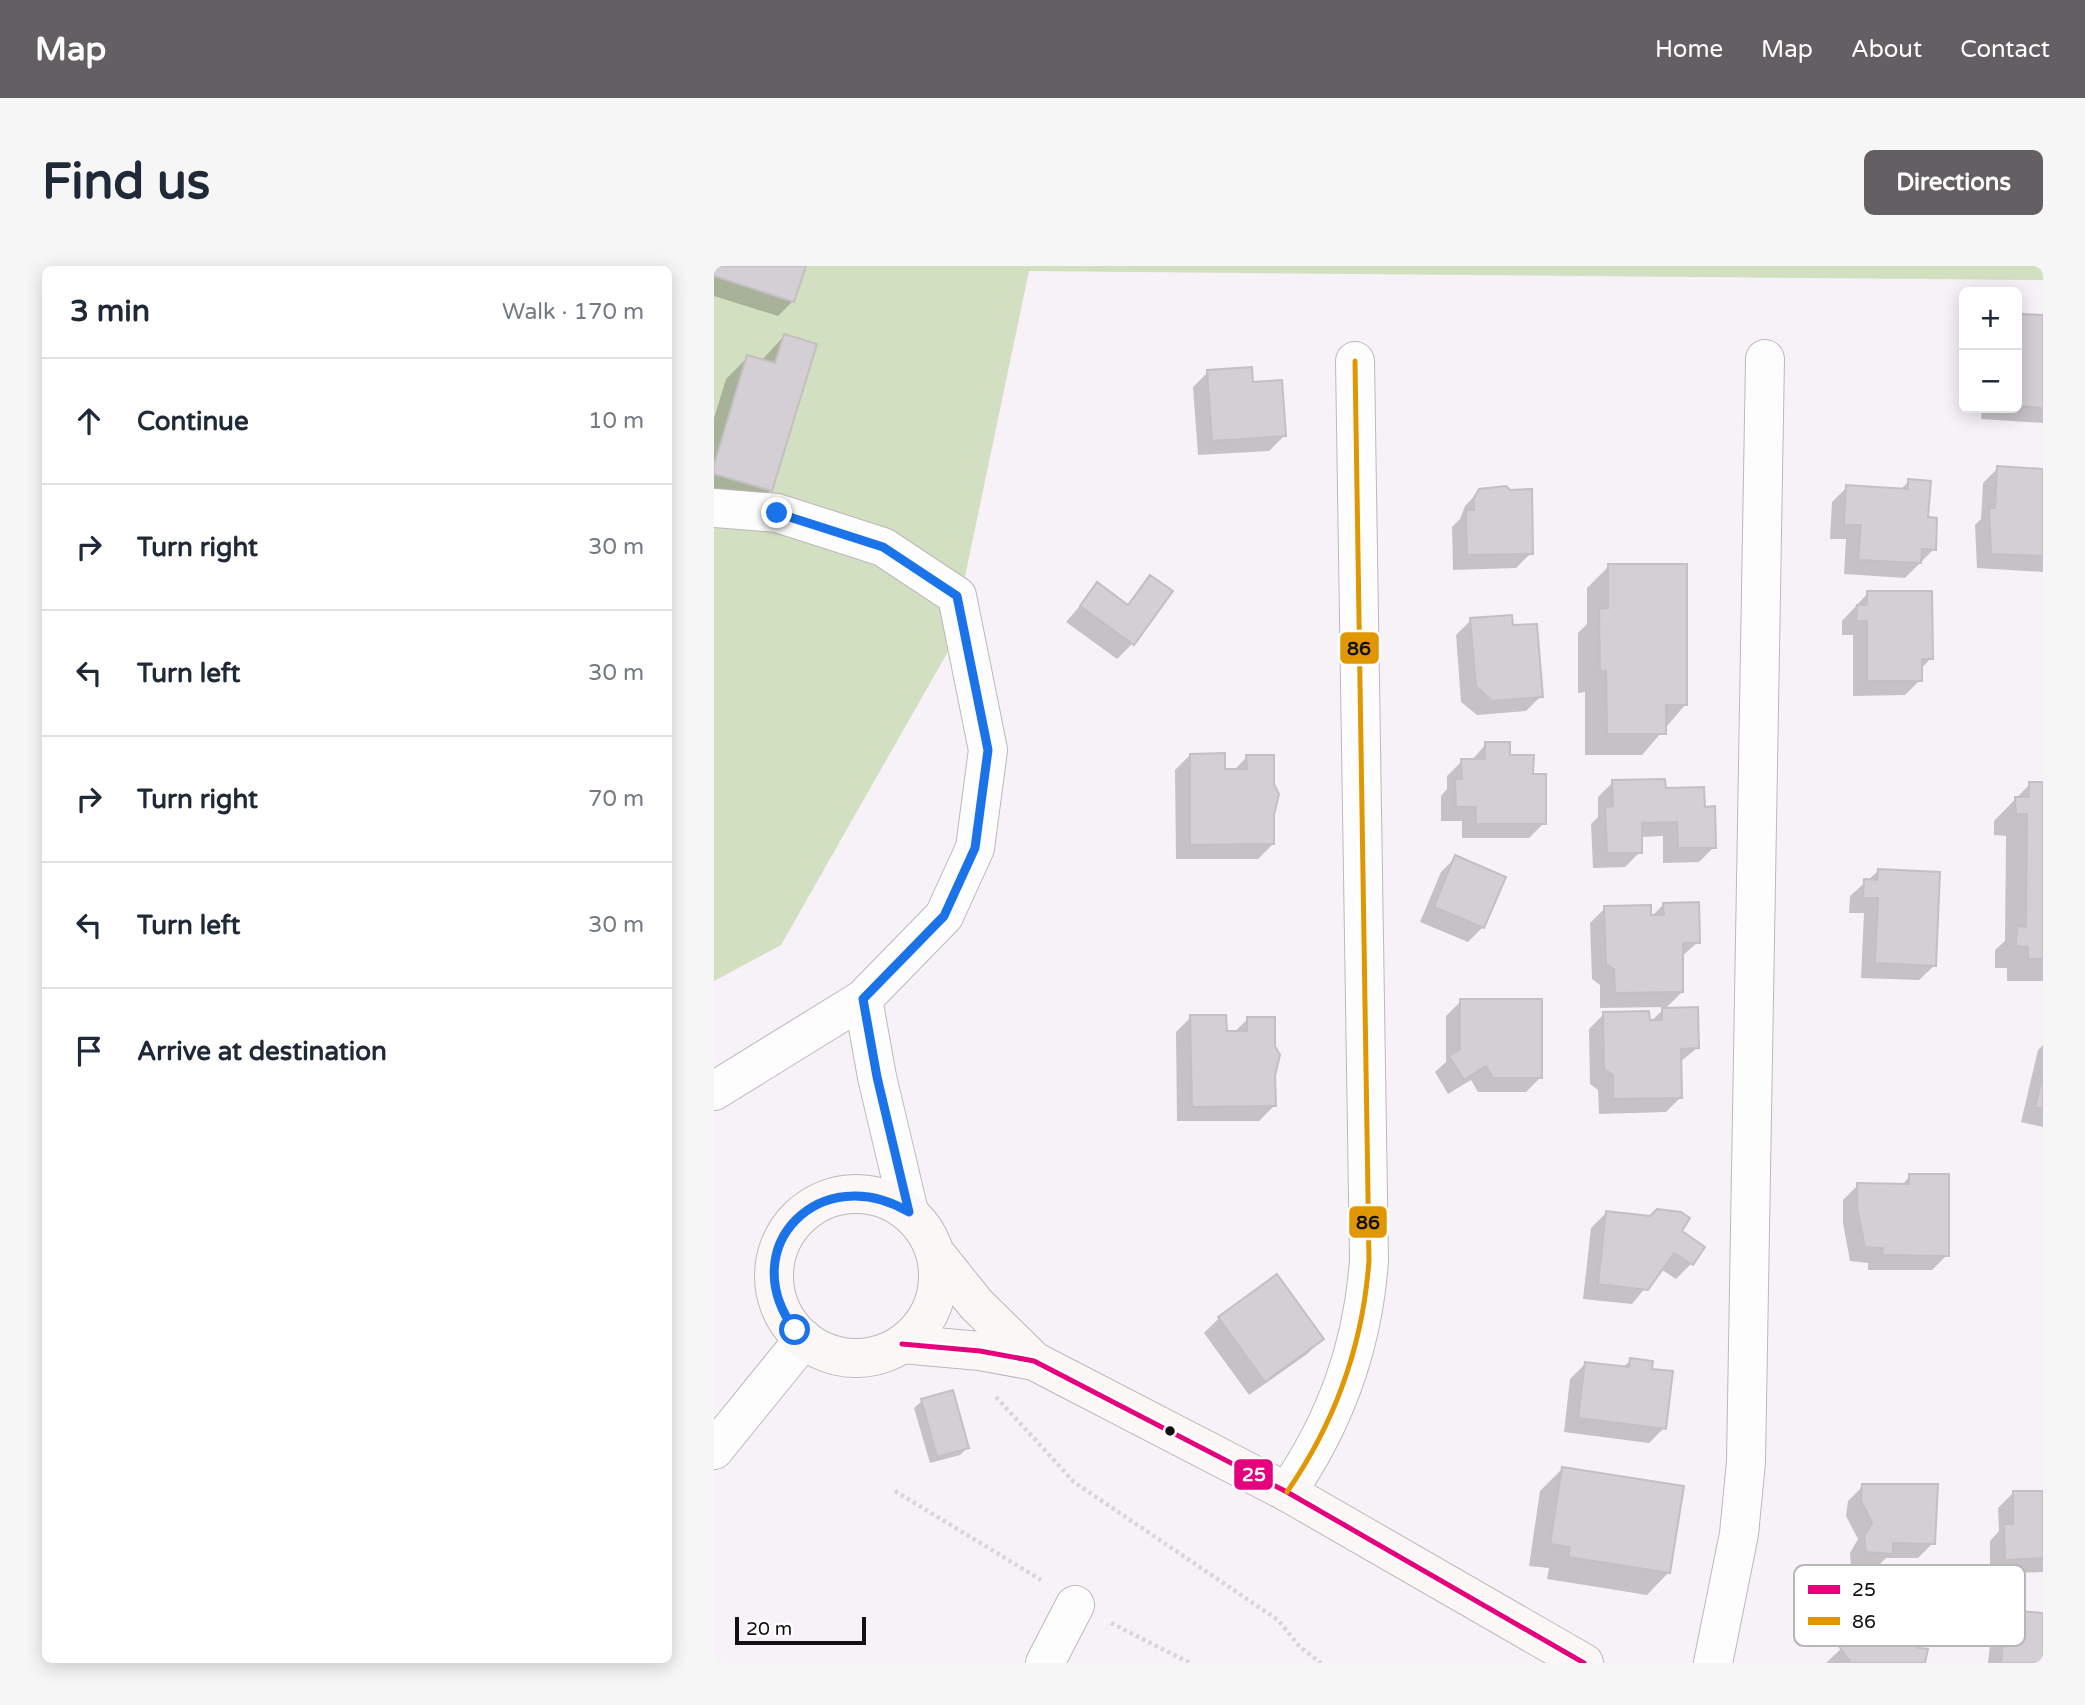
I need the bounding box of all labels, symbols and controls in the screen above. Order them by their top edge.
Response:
text: Map [35,30,106,69]
text: Home [1655,35,1723,64]
text: Map [1761,35,1813,64]
text: About [1851,35,1922,64]
text: Contact [1960,35,2050,64]
button: Directions [1864,150,2043,215]
text: Find us [42,153,210,212]
map controls [1959,287,2022,413]
button: + [1959,287,2022,350]
text: 3 min [70,293,150,330]
text: Walk · 170 m [502,298,644,326]
button: − [1959,350,2022,413]
icon: ahead [70,402,108,440]
text: Continue [137,406,249,437]
text: 10 m [588,407,644,435]
route end [761,497,792,528]
icon: right [70,528,108,566]
text: Turn right [137,532,258,563]
text: 30 m [588,533,644,561]
line badge: 86 [1339,631,1380,665]
text: 86 [1347,638,1371,660]
icon: left [70,654,108,692]
text: Turn left [137,658,240,689]
text: 30 m [588,659,644,687]
icon: right [70,780,108,818]
text: Turn right [137,784,258,815]
text: 70 m [588,785,644,813]
icon: left [70,906,108,944]
text: Turn left [137,910,240,941]
text: 30 m [588,911,644,939]
icon: arrive [70,1032,108,1070]
text: Arrive at destination [137,1036,387,1067]
line badge: 86 [1348,1205,1388,1239]
text: 86 [1356,1212,1380,1234]
route start [779,1314,810,1345]
unlabelled marker [1163,1424,1177,1438]
line badge: 25 [1233,1458,1274,1491]
text: 25 [1242,1464,1266,1486]
legend [1794,1565,2025,1646]
text: 25 [1852,1579,1876,1601]
text: 86 [1852,1611,1876,1633]
scale bar [735,1614,866,1646]
text: 20 m [746,1618,792,1640]

